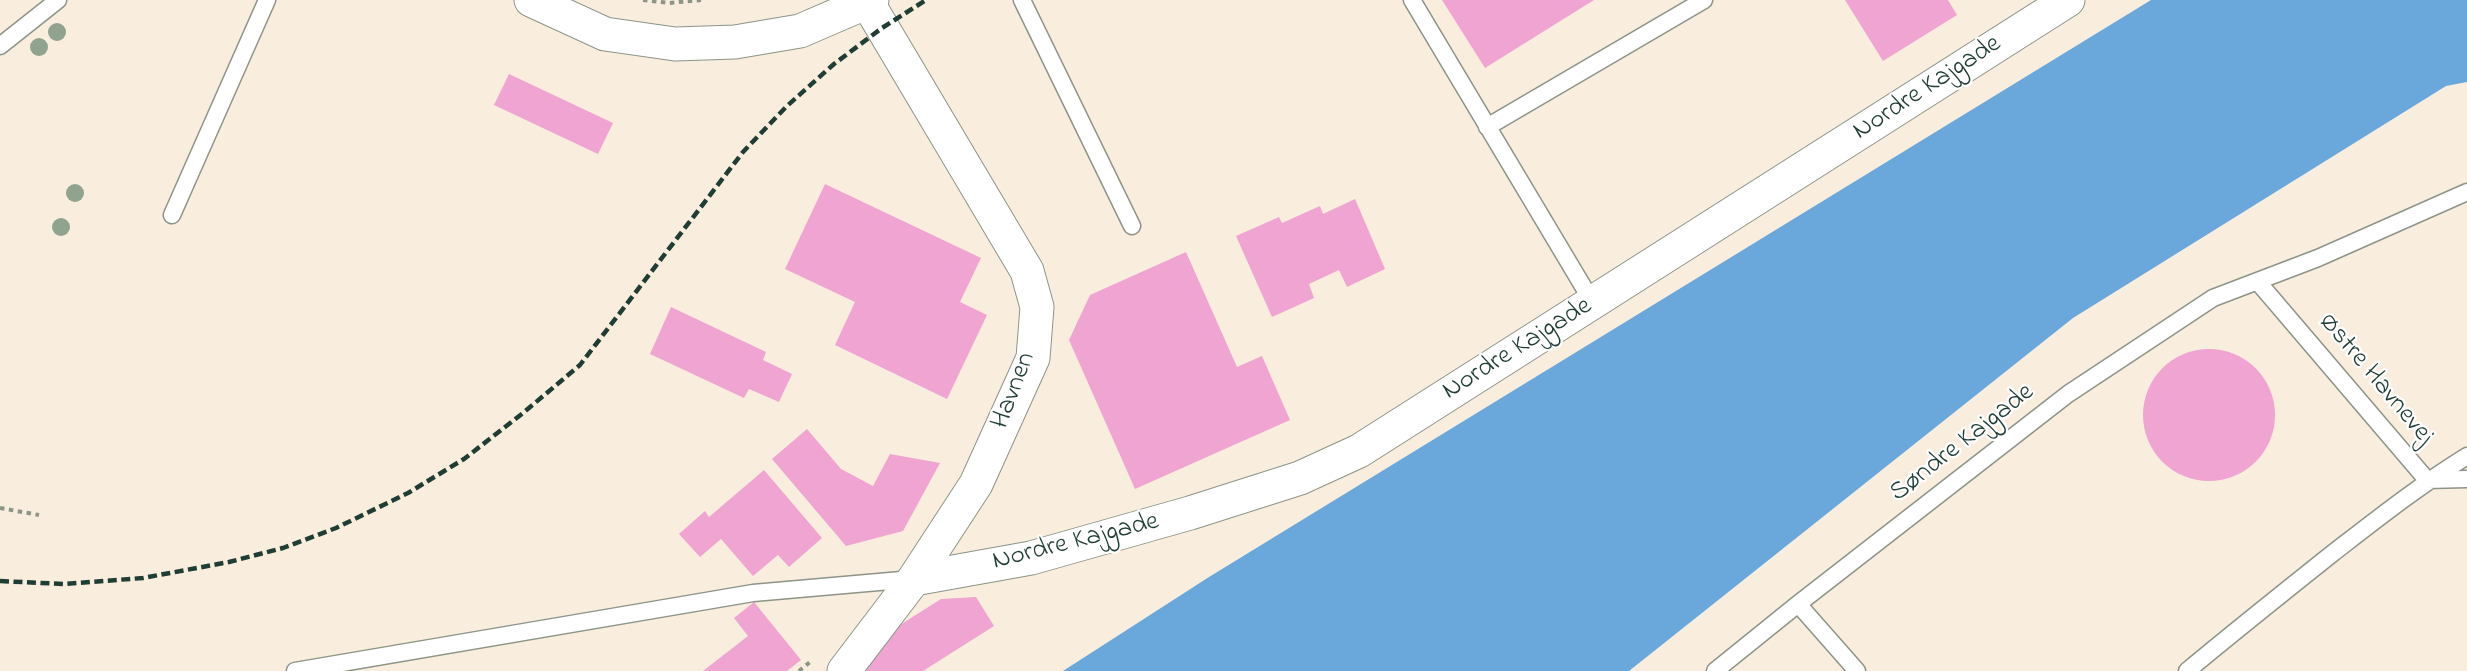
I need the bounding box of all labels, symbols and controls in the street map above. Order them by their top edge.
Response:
street label: Nordre Kajgade [1848,29,2008,149]
street label: Nordre Kajgade [1437,291,1599,409]
street label: Østre Havnevej [2310,307,2440,453]
street label: Havnen [986,348,1044,434]
street label: Søndre Kajgade [1884,378,2042,510]
street label: Nordre Kajgade [990,507,1162,579]

